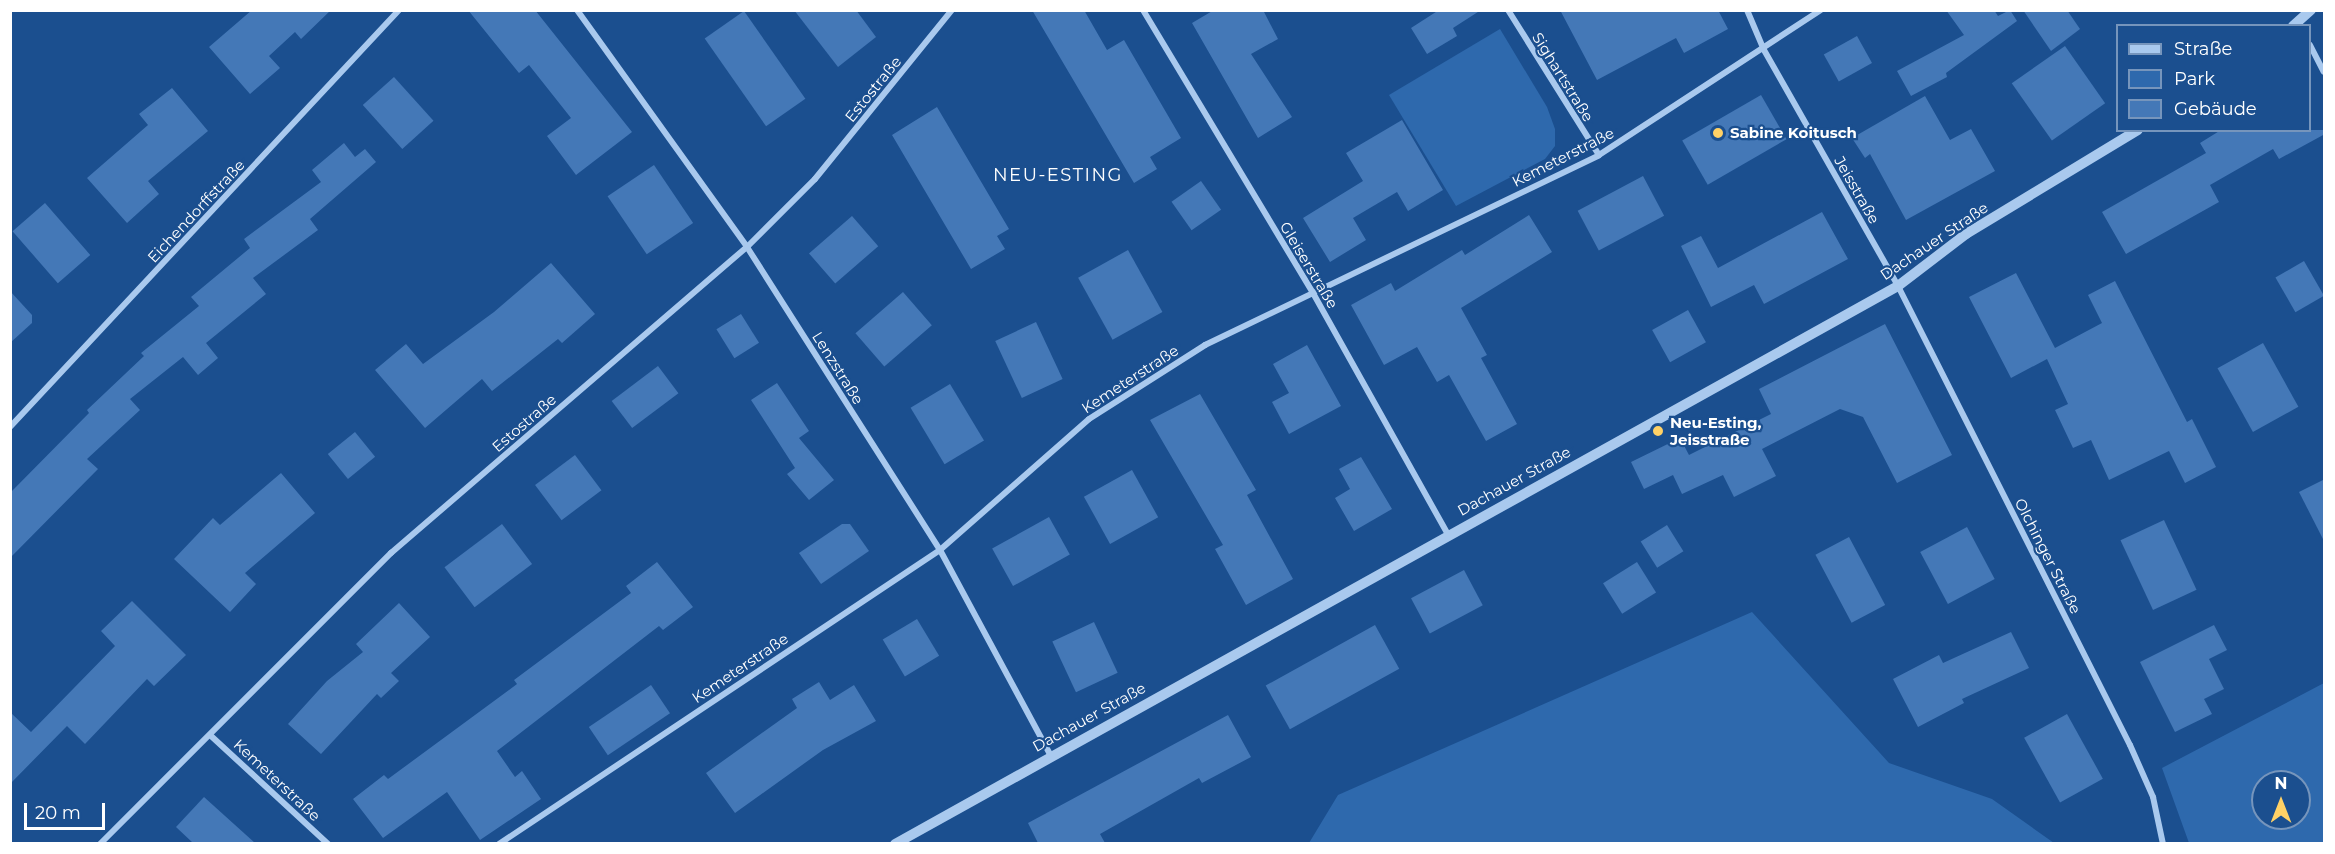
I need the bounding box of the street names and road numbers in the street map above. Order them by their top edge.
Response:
street label: Sighartstraße [1528,29,1598,125]
street label: Estostraße [841,53,905,125]
street label: Kemeterstraße [1509,124,1617,190]
street label: Jeisstraße [1831,153,1883,227]
street label: Eichendorffstraße [144,156,248,266]
street label: Dachauer Straße [1877,198,1991,284]
street label: Gleiserstraße [1276,218,1342,312]
street label: Lenzstraße [809,328,867,408]
street label: Kemeterstraße [1078,341,1182,417]
street label: Estostraße [488,390,560,456]
street label: Dachauer Straße [1454,443,1574,519]
street label: Olchinger Straße [2011,495,2085,617]
street label: Kemeterstraße [689,629,791,707]
street label: Dachauer Straße [1029,679,1149,755]
street label: Kemeterstraße [230,735,324,825]

